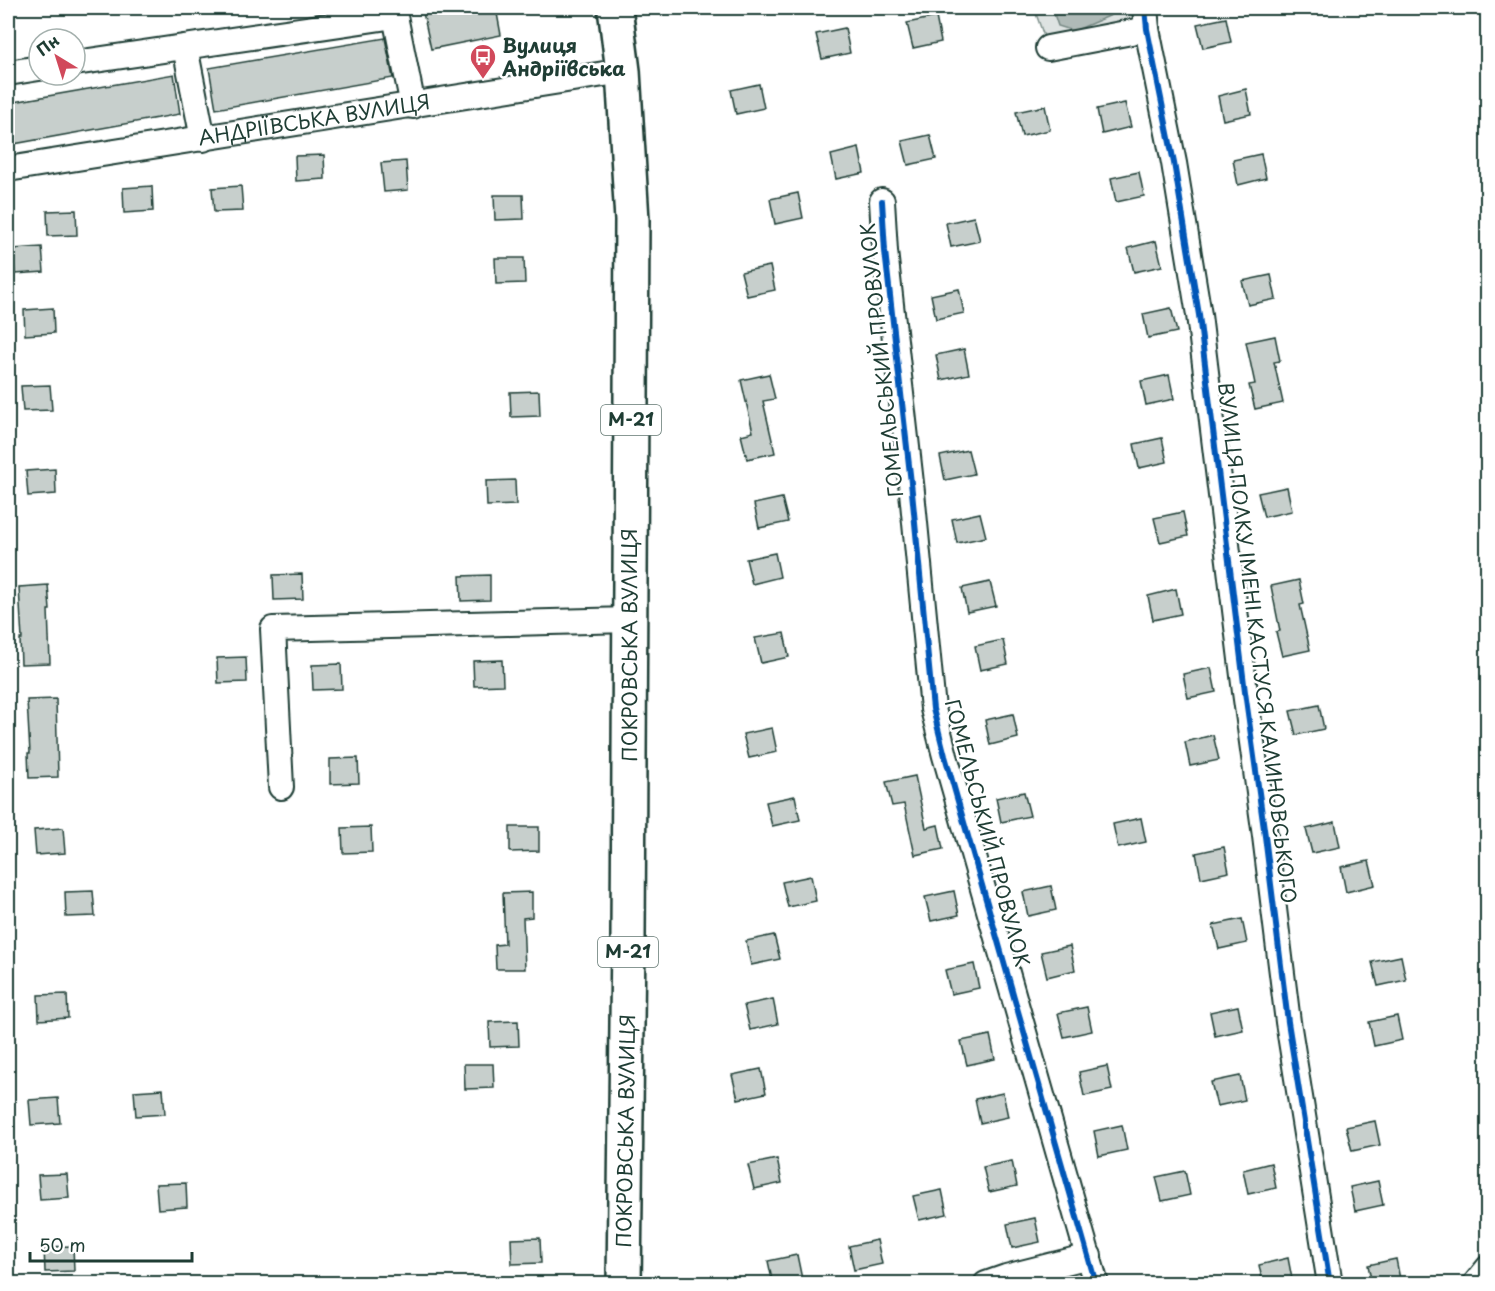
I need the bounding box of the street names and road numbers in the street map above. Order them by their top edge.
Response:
street label: АНДРІЇВСЬКА ВУЛИЦЯ [196,86,432,153]
street label: ГОМЕЛЬСЬКИЙ ПРОВУЛОК [852,221,910,499]
street label: ВУЛИЦЯ ПОЛКУ ІМЕНІ КАСТУСЯ КАЛИНОВСЬКОГО [1211,381,1305,905]
road number: М-21 [601,405,661,435]
street label: ПОКРОВСЬКА ВУЛИЦЯ [614,528,644,762]
street label: ГОМЕЛЬСЬКИЙ ПРОВУЛОК [938,696,1038,970]
road number: М-21 [598,937,658,967]
street label: ПОКРОВСЬКА ВУЛИЦЯ [608,1014,642,1248]

